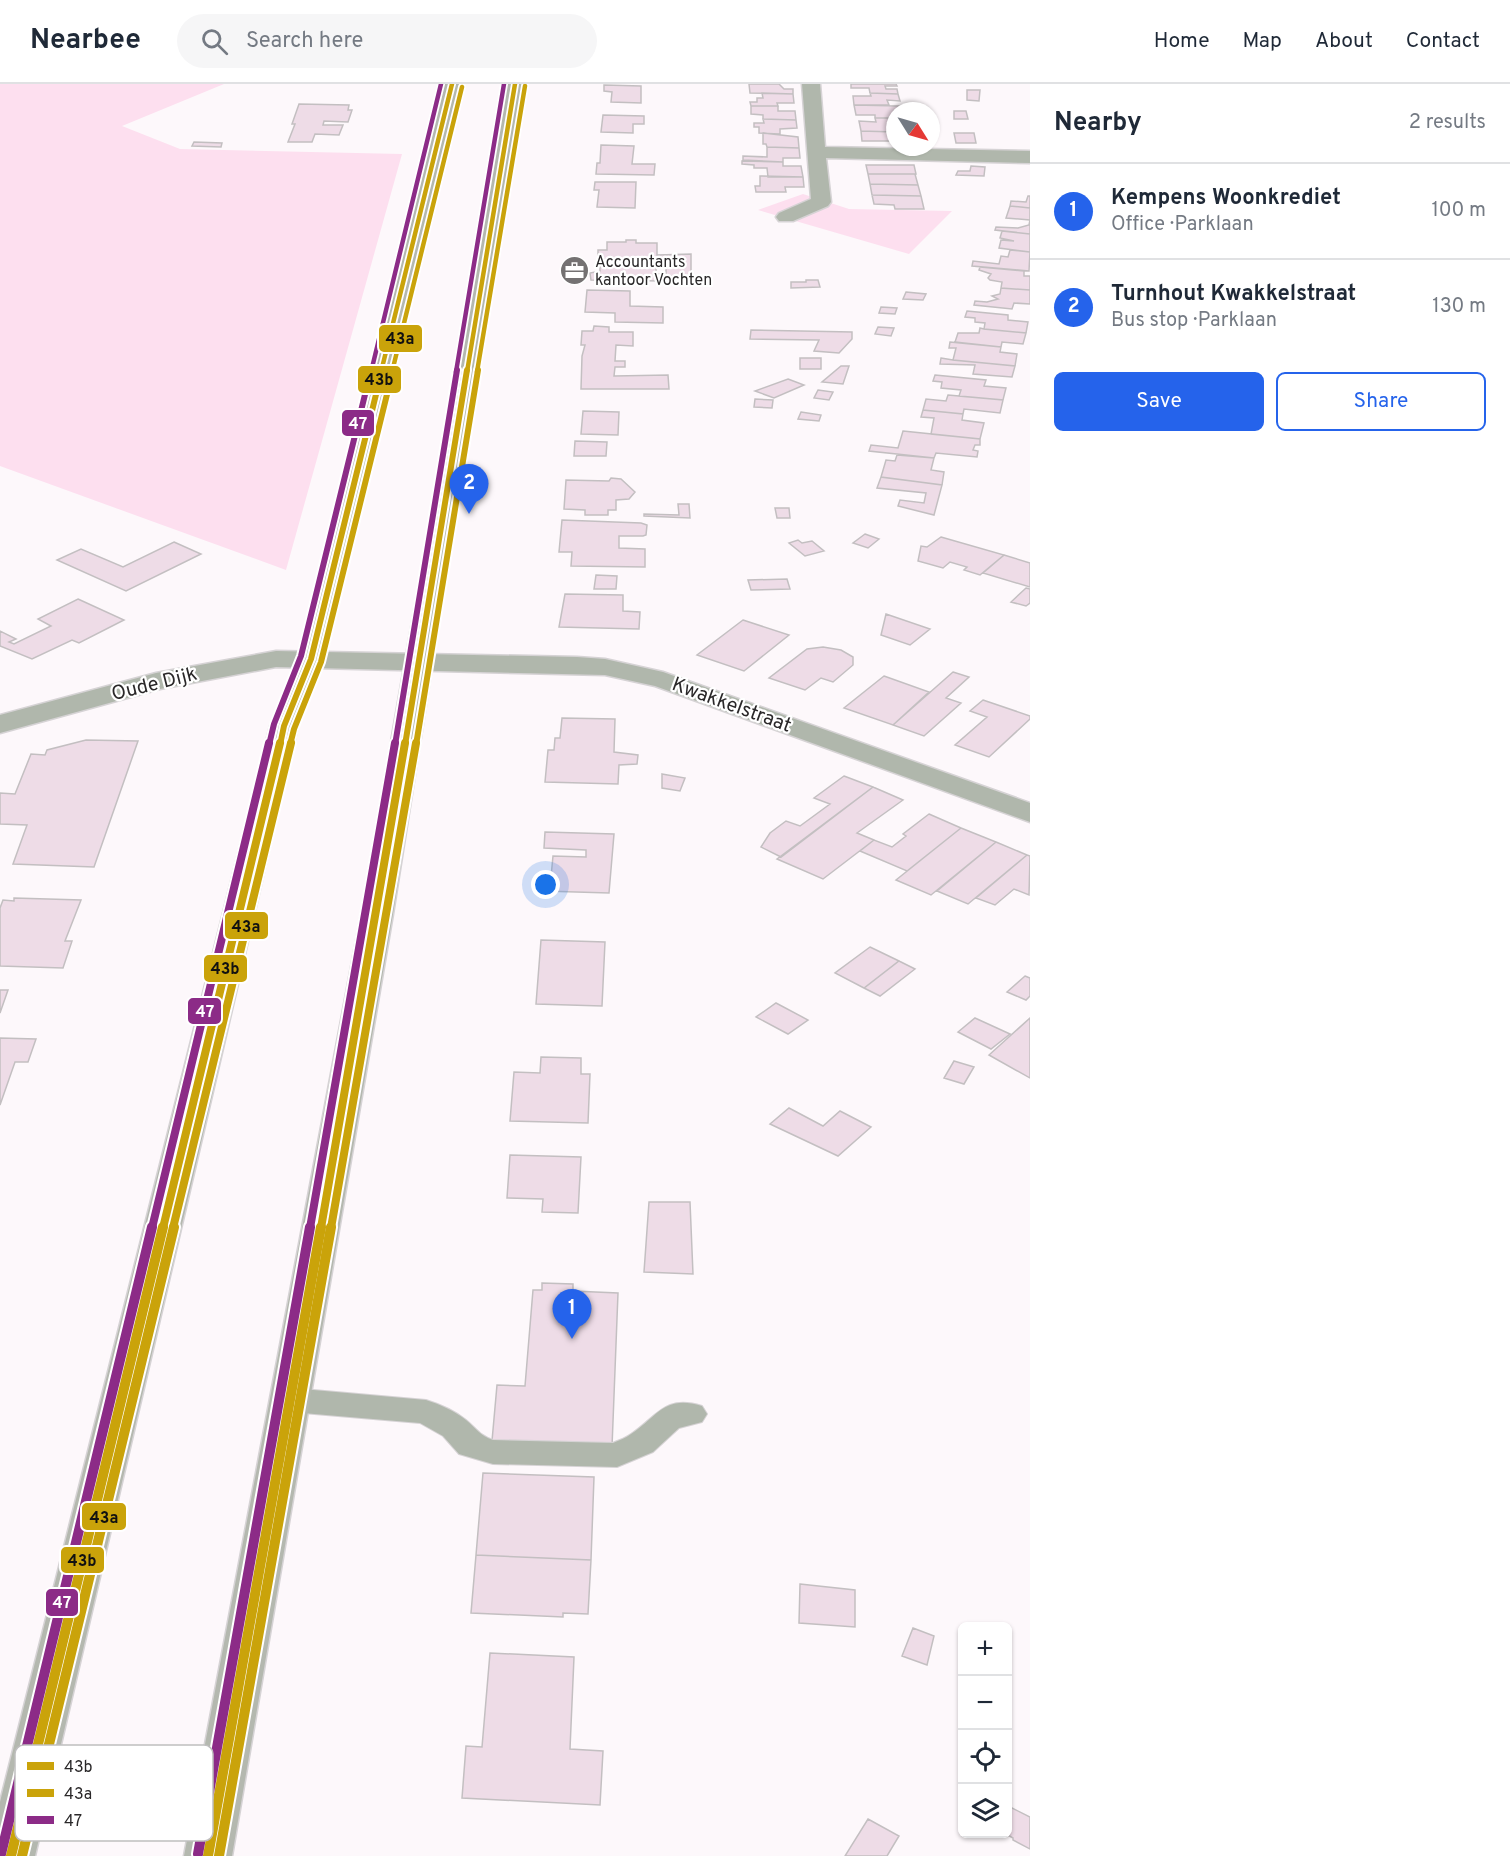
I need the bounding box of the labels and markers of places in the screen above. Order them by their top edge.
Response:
place label: Accountants kantoor Vochten [595,253,712,291]
office icon: Accountants kantoor Vochten [558,254,590,286]
pin: 2 [450,464,488,514]
pin: 1 [552,1290,592,1339]

